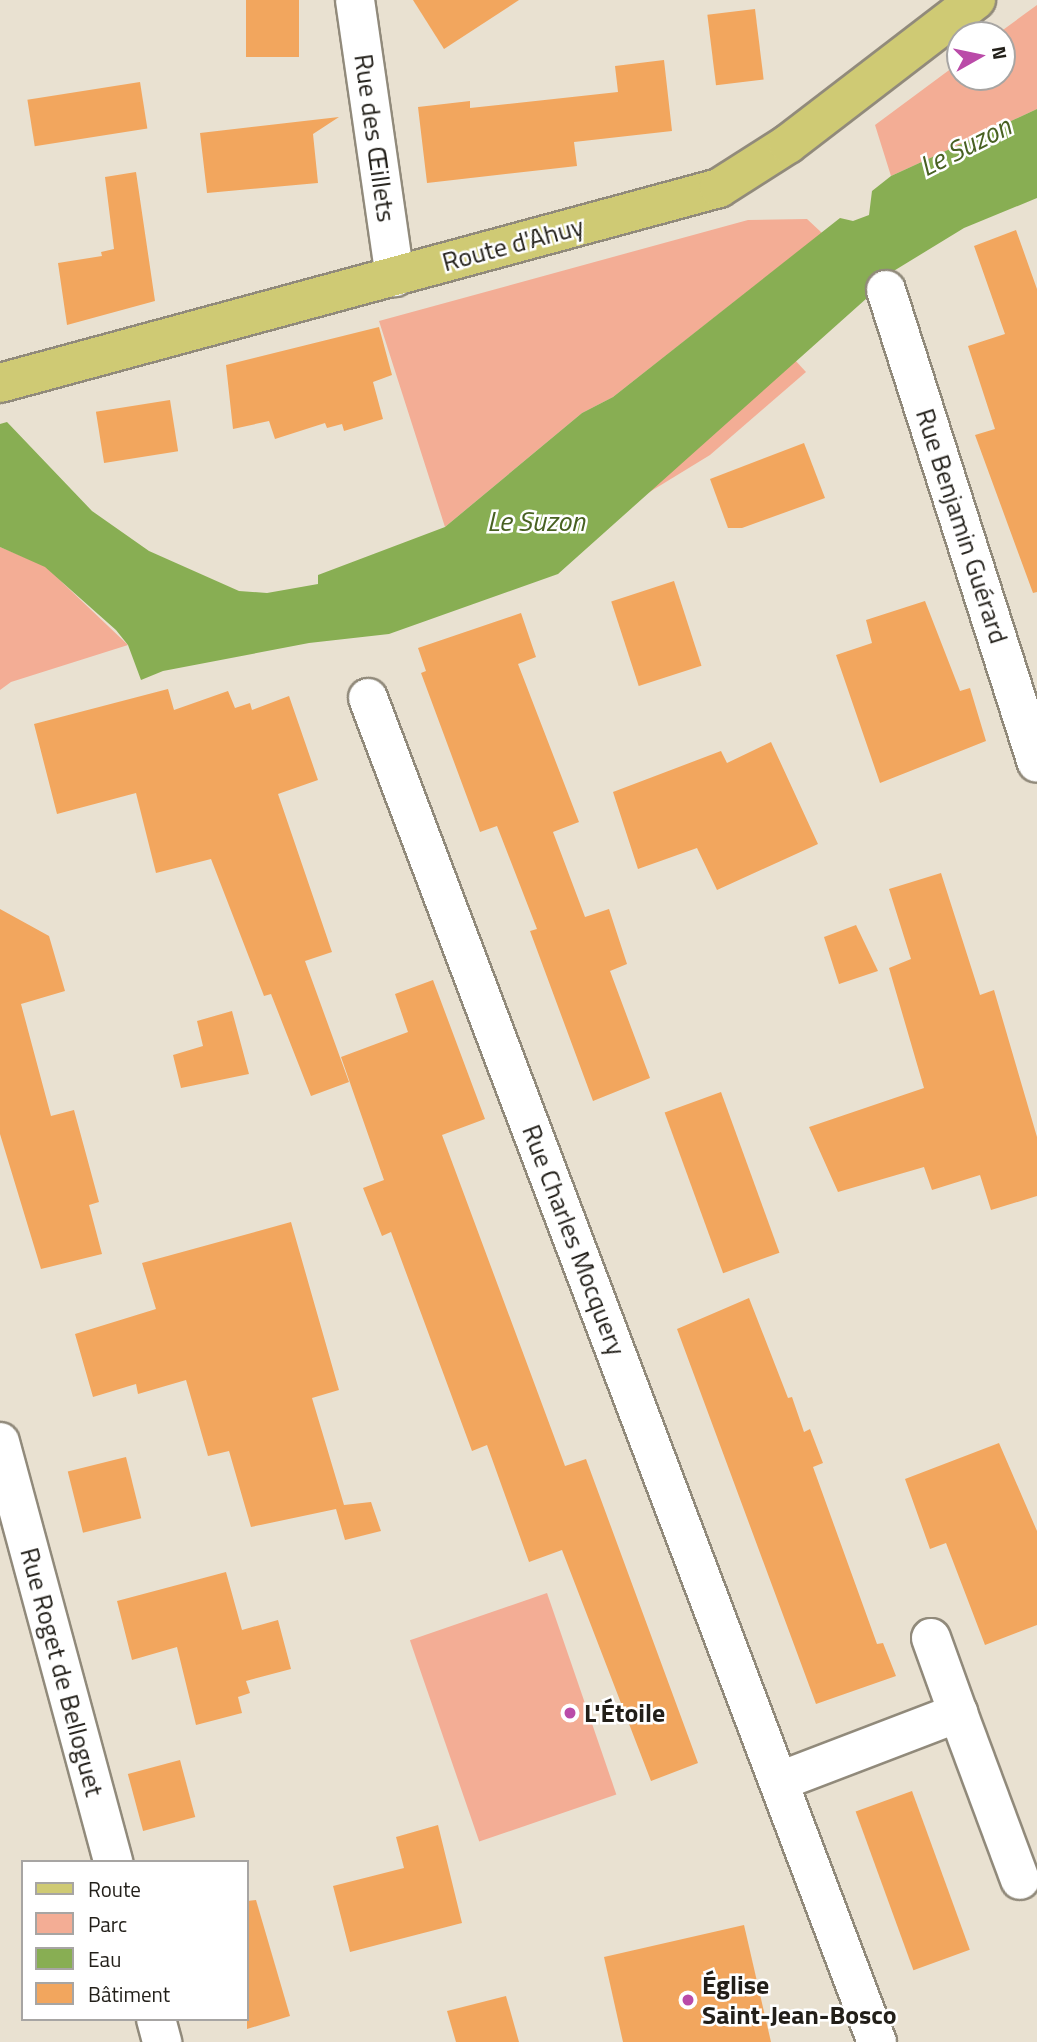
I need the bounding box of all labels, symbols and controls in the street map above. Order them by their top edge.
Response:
north arrow [946,21,1016,91]
text: N [985,44,1016,62]
street label: Rue des Œillets [348,52,402,224]
water label: Le Suzon [914,109,1016,183]
street label: Route d'Ahuy [439,210,587,278]
street label: Rue Benjamin Guérard [909,405,1015,647]
water label: Le Suzon [487,504,585,538]
street label: Rue Charles Mocquery [516,1120,632,1360]
street label: Rue Roget de Belloguet [14,1544,110,1800]
place label: L'Étoile [584,1697,665,1729]
marker: L'Étoile [562,1705,578,1721]
legend [21,1860,248,2021]
text: Route [88,1873,141,1905]
text: Parc [88,1908,127,1940]
text: Eau [88,1943,121,1975]
place label: Église Saint-Jean-Bosco [702,1969,897,2030]
text: Bâtiment [88,1978,170,2010]
marker: Église Saint-Jean-Bosco [680,1992,696,2008]

